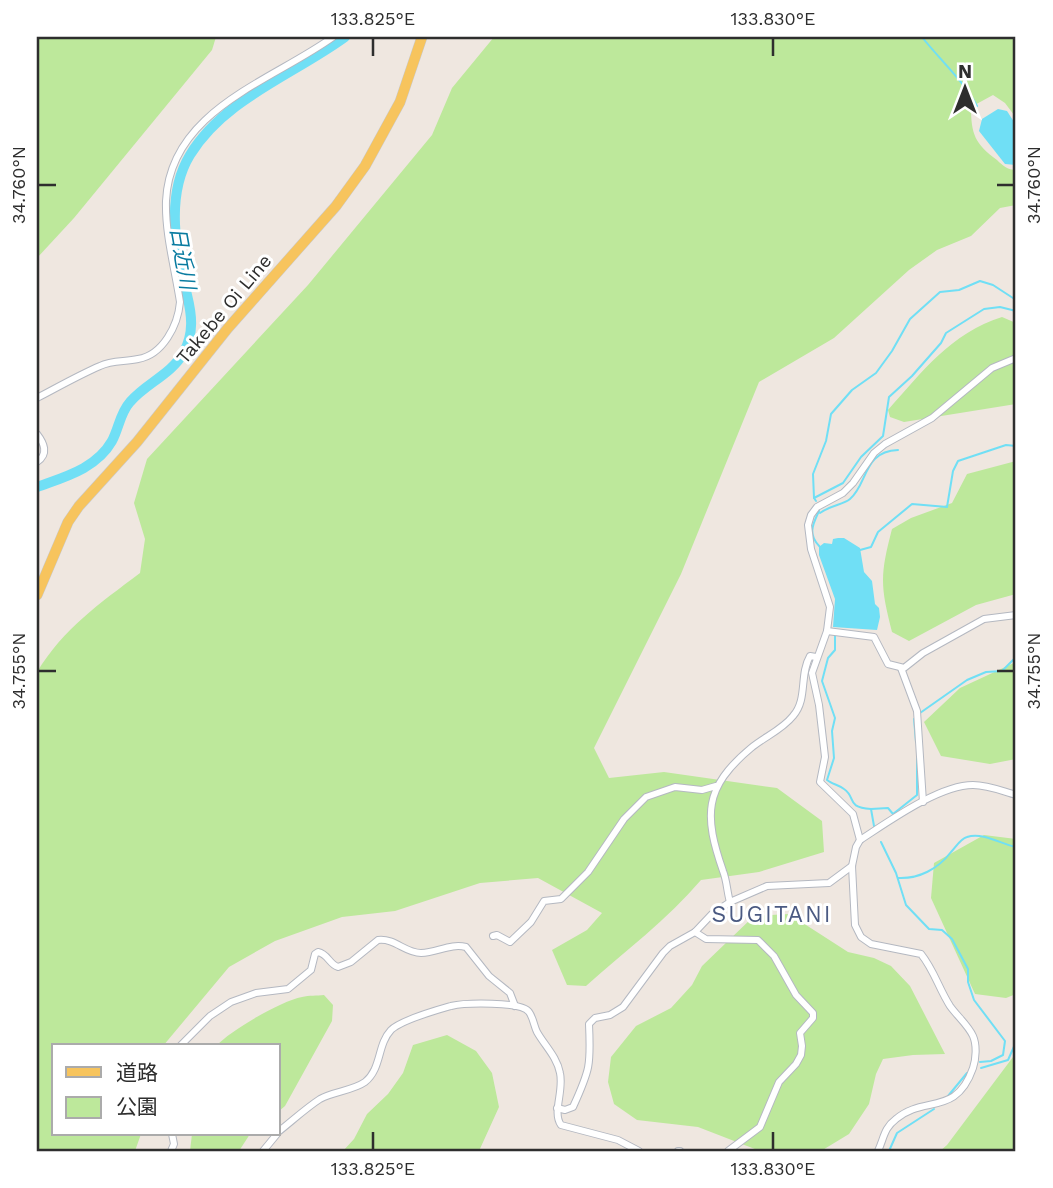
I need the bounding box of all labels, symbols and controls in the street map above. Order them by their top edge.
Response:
text: 133.825°E [331,8,415,29]
text: 133.830°E [731,8,815,29]
north arrow [930,52,1000,122]
text: N [958,60,972,83]
text: 34.760°N [8,146,29,224]
text: 34.760°N [1023,146,1044,224]
water label: 日近川 [165,225,201,293]
street label: Takebe Oi Line [172,250,276,368]
text: 34.755°N [8,632,29,710]
text: 34.755°N [1023,632,1044,710]
district label: SUGITANI [711,901,833,928]
legend [52,1044,280,1136]
text: 道路 [116,1060,158,1085]
text: 公園 [116,1094,158,1119]
text: 133.825°E [331,1158,415,1179]
text: 133.830°E [731,1158,815,1179]

